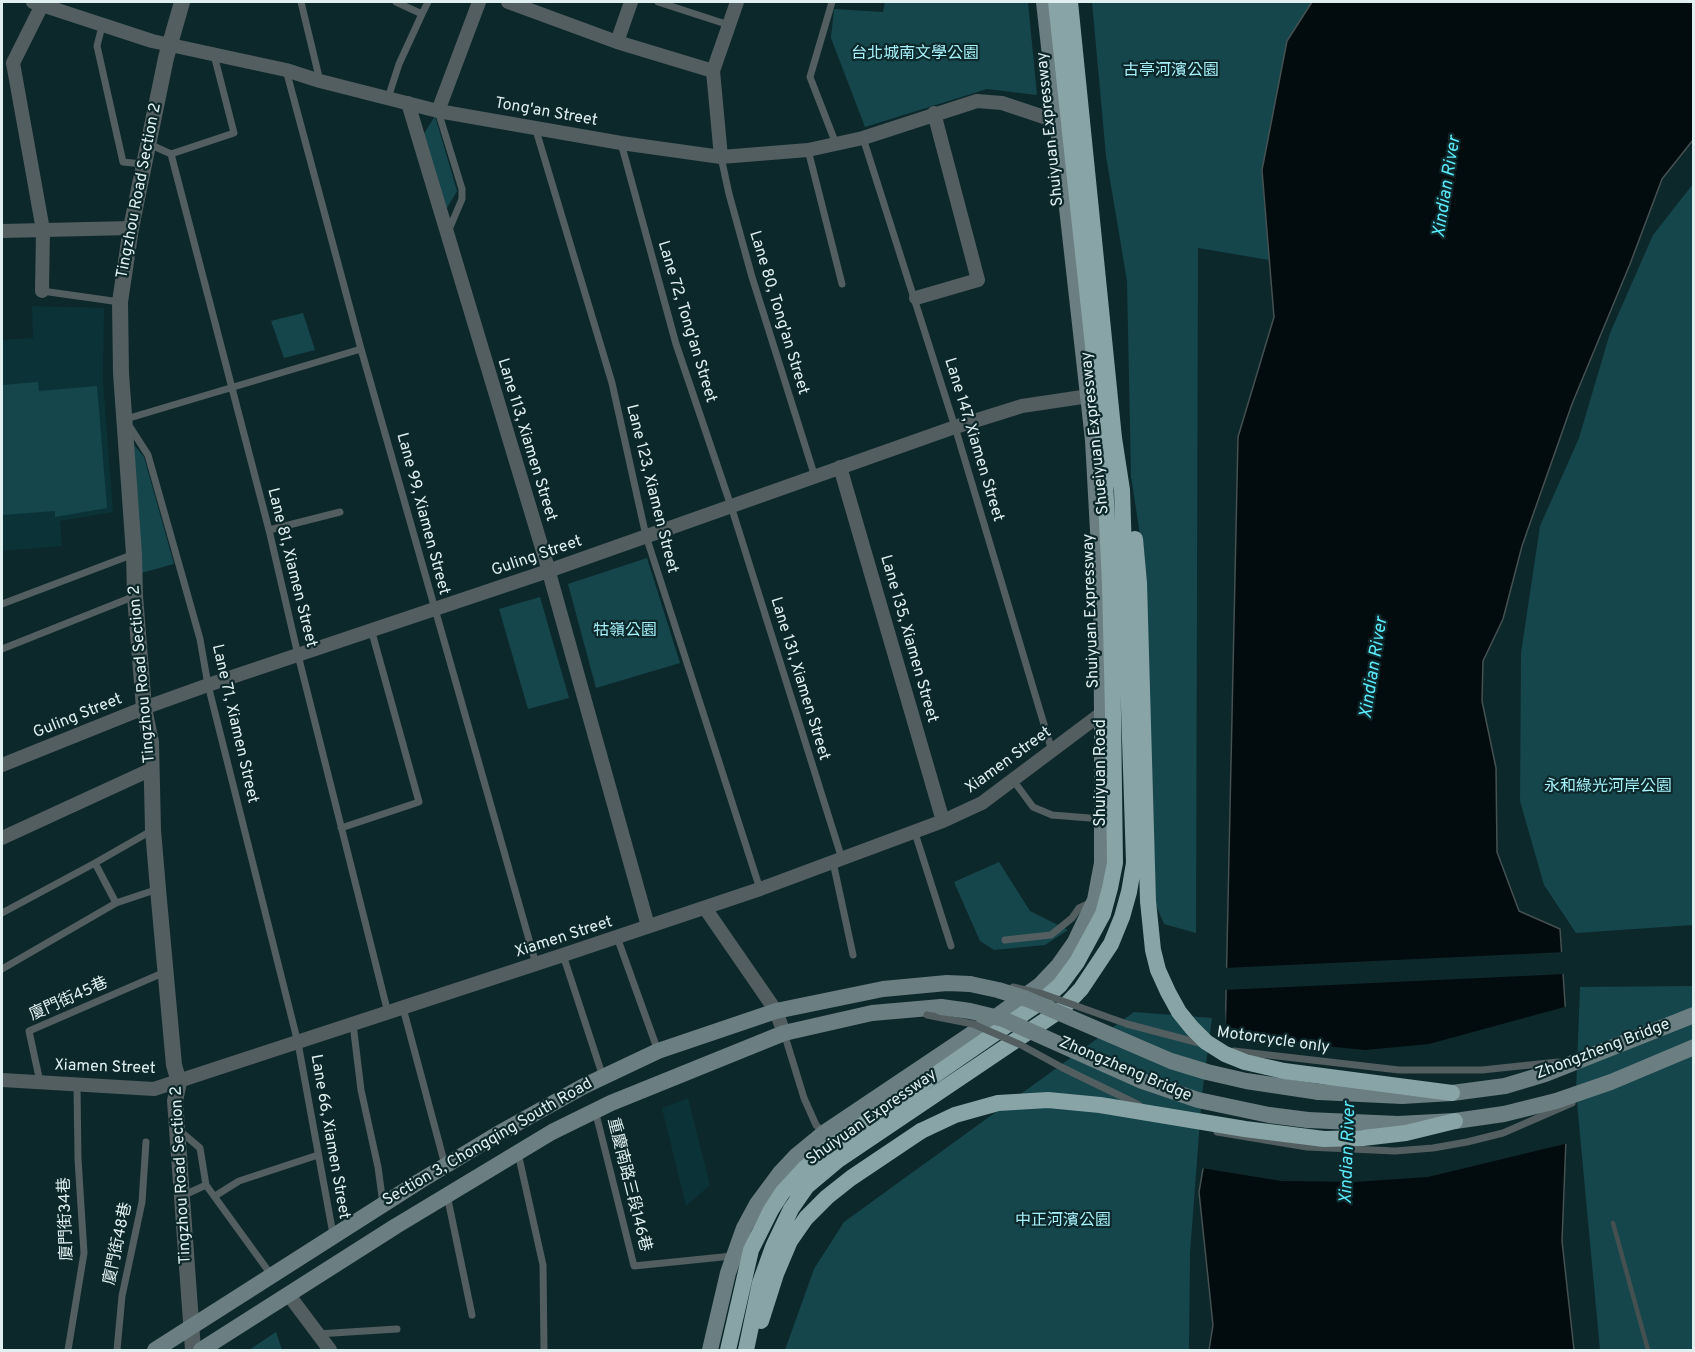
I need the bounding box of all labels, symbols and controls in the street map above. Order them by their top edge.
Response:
park label: 台北城南文學公園 [851,45,979,65]
street label: Shuiyuan Expressway [1033,51,1069,207]
park label: 古亭河濱公園 [1123,62,1219,82]
street label: Tong'an Street [493,95,599,131]
street label: Tingzhou Road Section 2 [114,101,166,281]
water label: Xindian River [1429,135,1467,239]
street label: Lane 80, Tong'an Street [744,229,812,397]
street label: Lane 72, Tong'an Street [652,239,720,405]
street label: Shueiyuan Expressway [1078,351,1114,515]
street label: Lane 113, Xiamen Street [492,356,560,524]
street label: Lane 147, Xiamen Street [939,356,1007,524]
street label: Lane 123, Xiamen Street [621,403,681,575]
street label: Lane 99, Xiamen Street [391,431,453,597]
street label: Lane 81, Xiamen Street [262,486,320,650]
street label: Guling Street [489,533,585,581]
street label: Shuiyuan Expressway [1080,533,1104,689]
street label: Lane 135, Xiamen Street [875,553,941,725]
street label: Tingzhou Road Section 2 [126,584,160,764]
street label: Lane 131, Xiamen Street [765,595,833,763]
water label: Xindian River [1356,616,1394,720]
park label: 牯嶺公園 [593,622,657,642]
street label: Lane 71, Xiamen Street [206,643,262,805]
street label: Guling Street [31,690,125,744]
street label: Shuiyuan Road [1092,719,1112,827]
street label: Xiamen Street [962,723,1056,799]
park label: 永和綠光河岸公園 [1544,778,1672,798]
street label: Xiamen Street [513,913,615,963]
street label: 廈門街45巷 [27,974,111,1026]
street label: Zhongzheng Bridge [1533,1016,1673,1084]
street label: Motorcycle only [1215,1024,1331,1058]
street label: Zhongzheng Bridge [1056,1033,1194,1107]
street label: Lane 66, Xiamen Street [305,1053,353,1221]
street label: Xiamen Street [54,1057,156,1079]
street label: Shuiyuan Expressway [803,1066,941,1170]
street label: Section 3, Chongqing South Road [380,1075,596,1211]
street label: Tingzhou Road Section 2 [168,1085,196,1265]
water label: Xindian River [1336,1101,1362,1205]
street label: 重慶南路三段146巷 [602,1116,654,1254]
street label: 廈門街34巷 [56,1177,78,1261]
street label: 廈門街48巷 [101,1201,137,1287]
park label: 中正河濱公園 [1015,1212,1111,1232]

